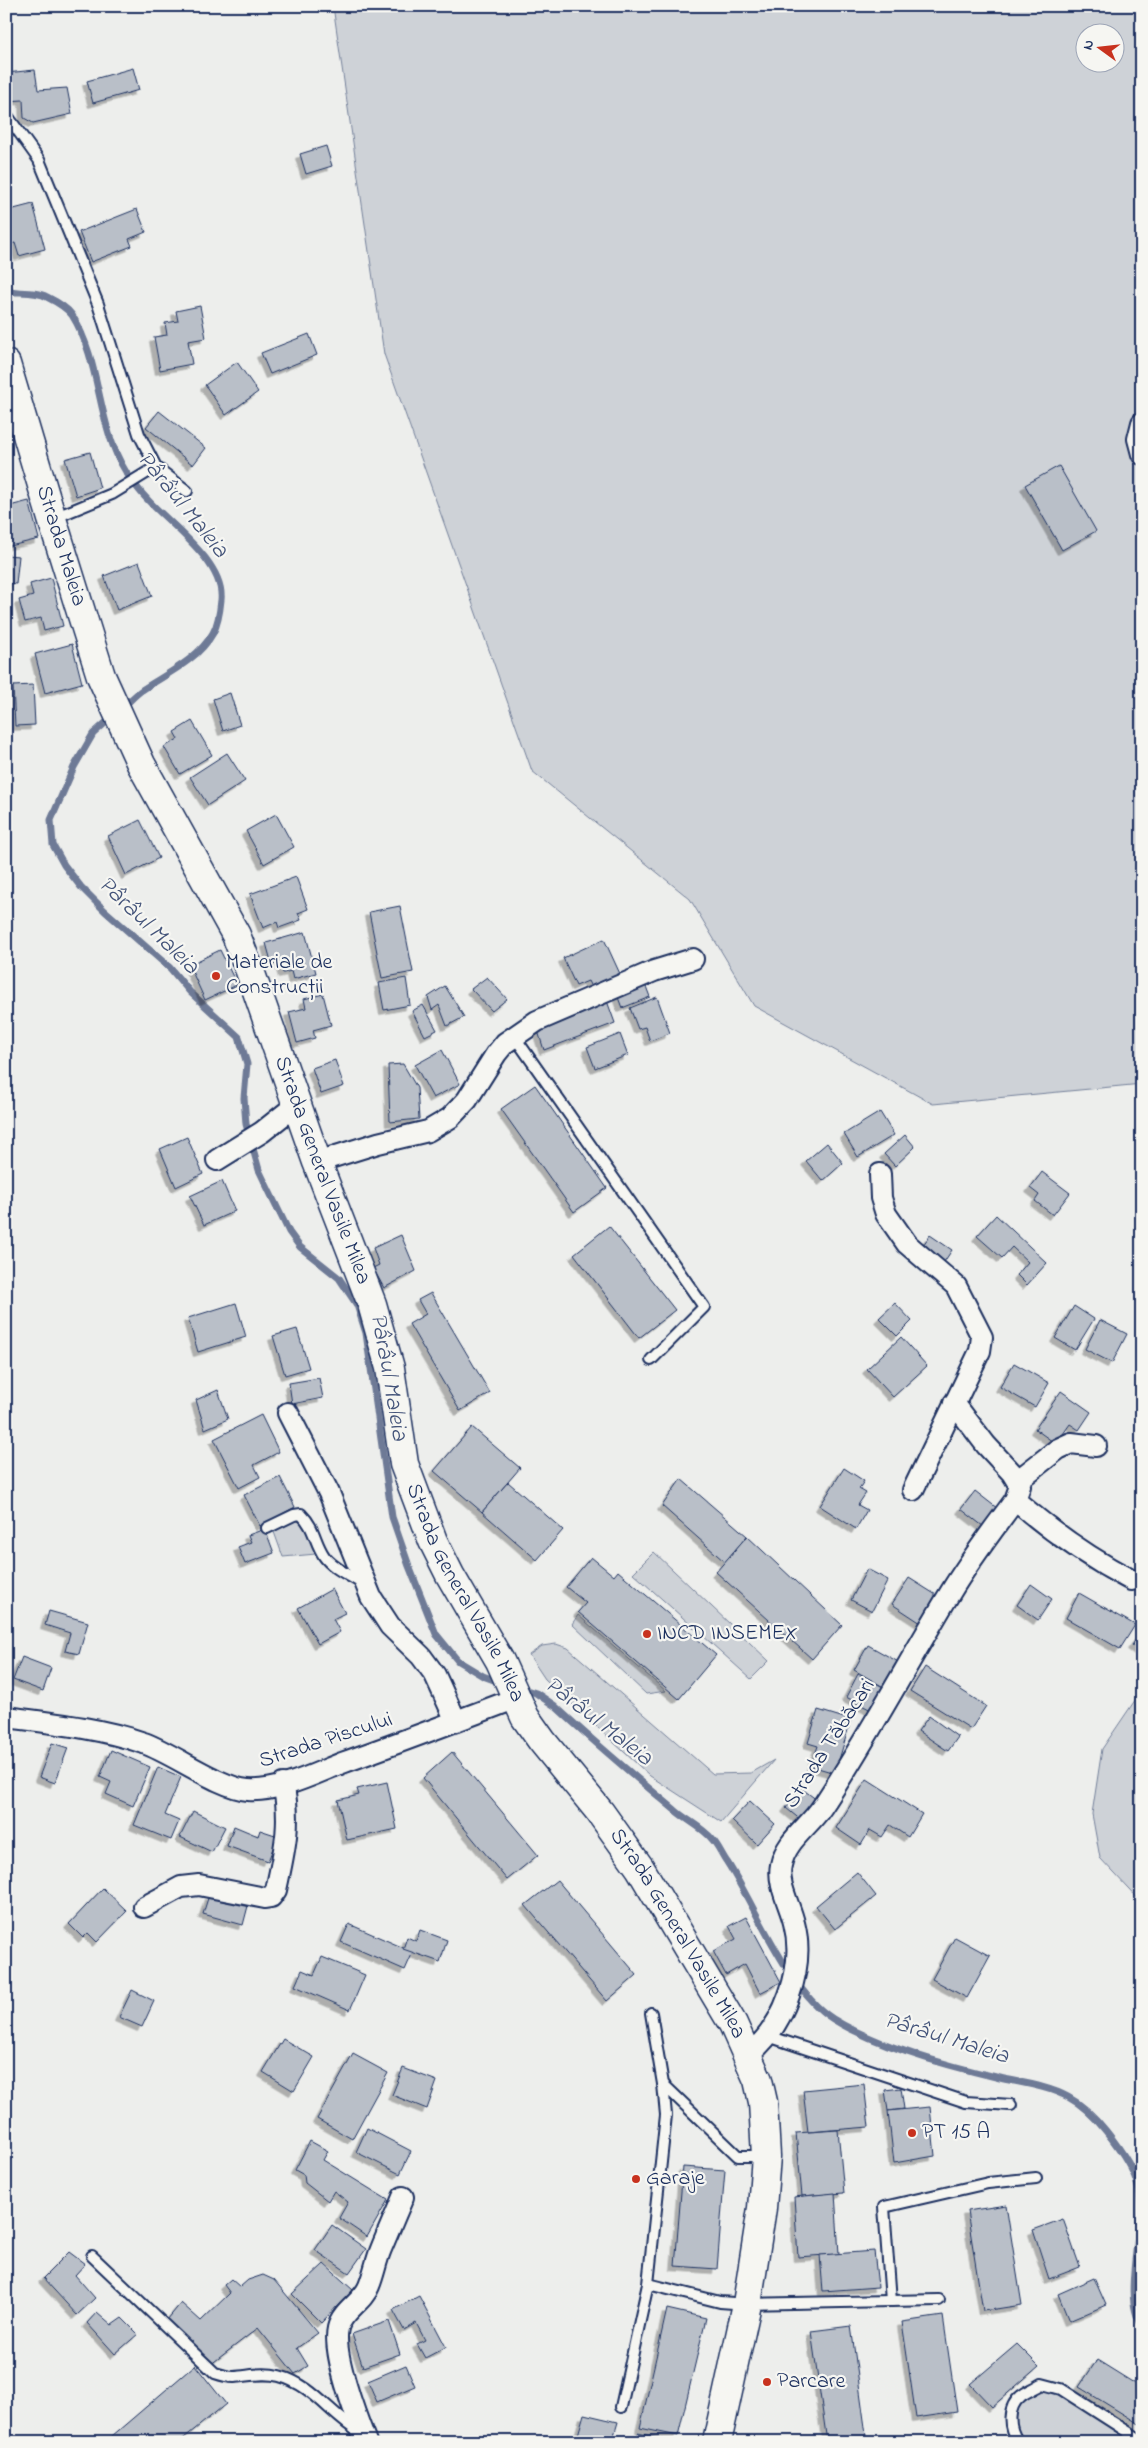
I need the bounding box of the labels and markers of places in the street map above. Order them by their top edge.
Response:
place label: Materiale de Construcții [226,947,333,1004]
marker: Materiale de Construcții [210,970,222,982]
place label: INCD INSEMEX [657,1618,798,1650]
marker: INCD INSEMEX [641,1628,653,1640]
place label: PT 15 A [922,2117,990,2149]
marker: PT 15 A [906,2127,918,2139]
place label: Garaje [646,2163,705,2195]
marker: Garaje [630,2173,642,2185]
place label: Parcare [777,2366,846,2398]
marker: Parcare [761,2376,773,2388]

